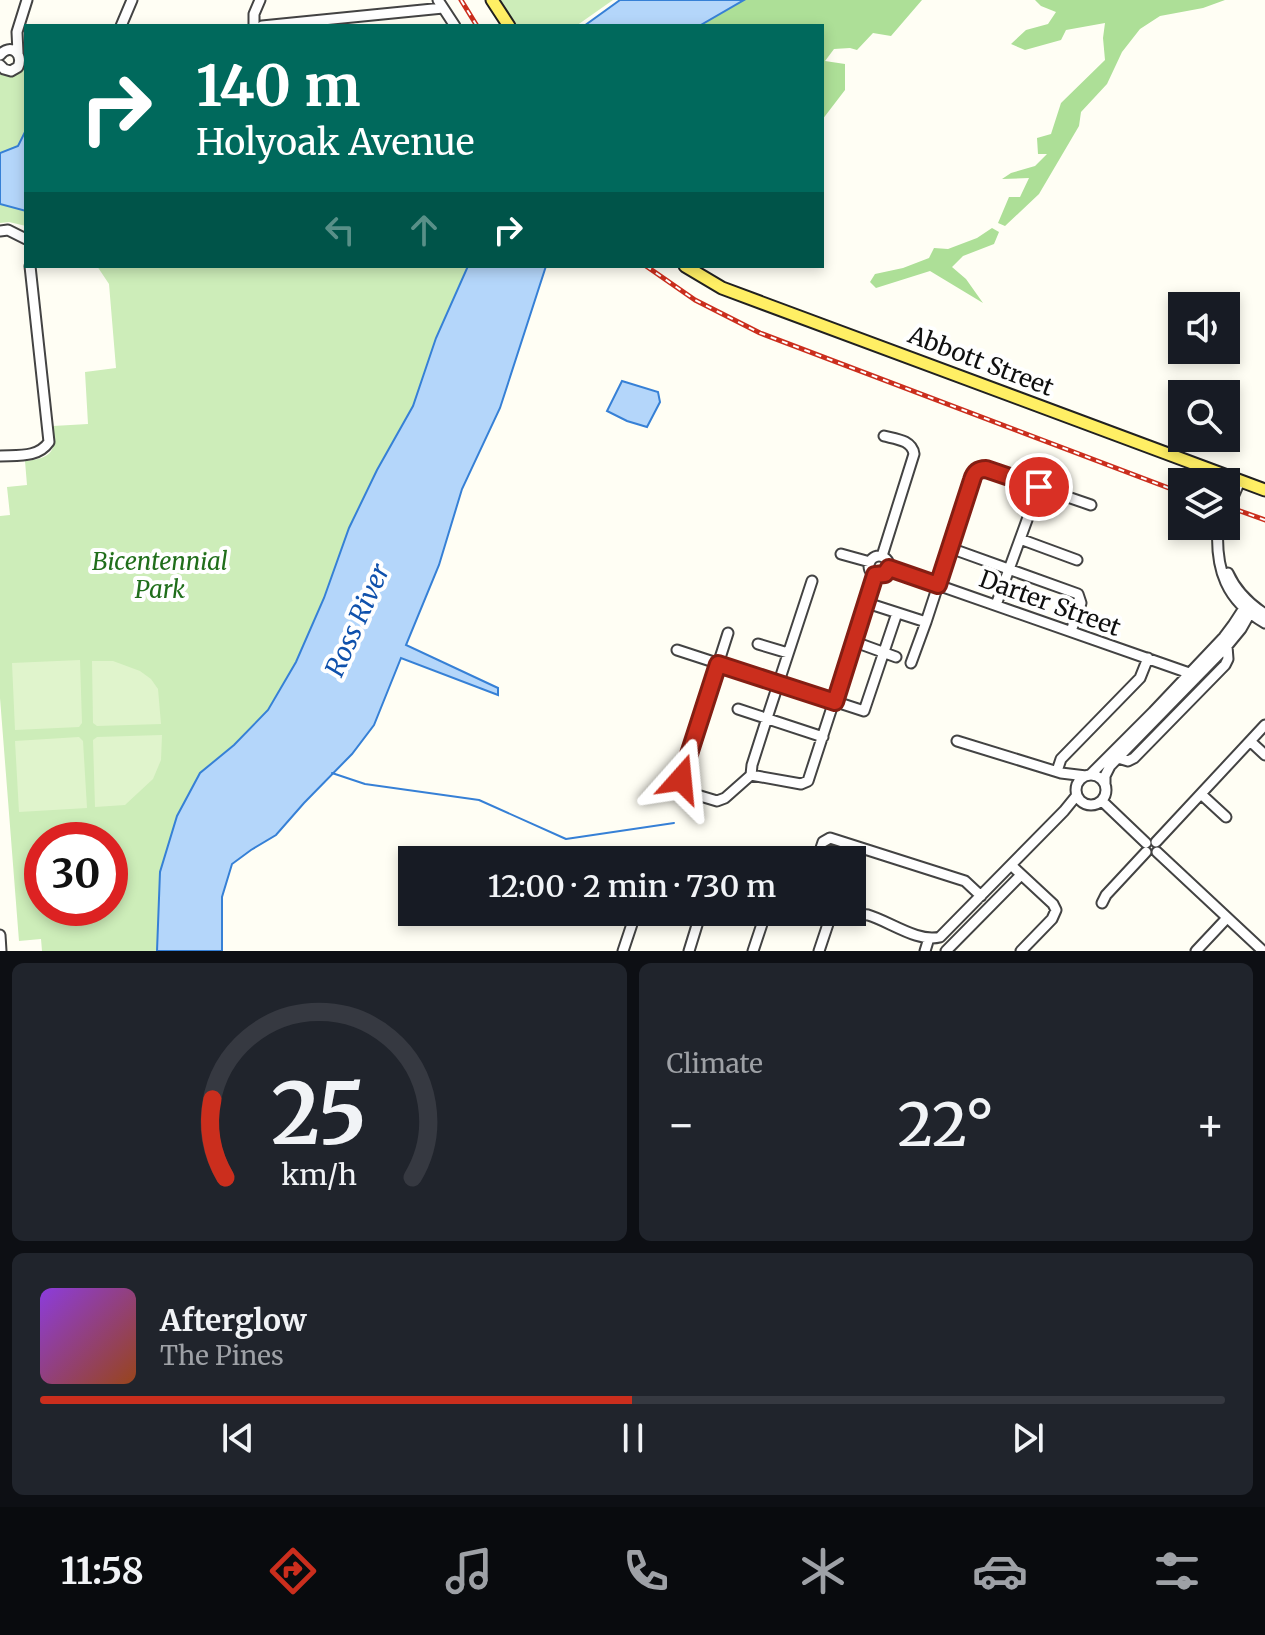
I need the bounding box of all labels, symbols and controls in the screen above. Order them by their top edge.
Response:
text: 140 m [196,51,361,121]
icon: right [64,56,168,160]
text: Holyoak Avenue [196,120,475,165]
icon: left [318,208,362,252]
icon: ahead [402,208,446,252]
icon: right [486,208,530,252]
map controls [1168,292,1240,540]
button: sound [1168,292,1240,364]
street label: Abbott Street [903,319,1059,403]
button: search [1168,380,1240,452]
pin [1005,453,1073,521]
icon: arrive [1017,465,1061,509]
button: layers [1168,468,1240,540]
park label: Bicentennial Park [92,546,228,605]
water label: Ross River [318,558,397,682]
street label: Darter Street [975,563,1126,643]
position arrow [639,737,723,821]
speed limit sign: 30 [24,822,128,926]
text: 12:00 · 2 min · 730 m [488,867,776,905]
text: Climate [667,1047,763,1080]
text: 25 [272,1062,367,1167]
text: 22° [898,1087,994,1162]
text: − [667,1097,696,1152]
text: + [1196,1097,1225,1152]
text: km/h [281,1157,357,1193]
text: Afterglow [160,1301,307,1339]
text: The Pines [160,1339,284,1372]
icon: previous [216,1416,260,1460]
icon: pause [611,1416,655,1460]
icon: next [1006,1416,1050,1460]
icon: directions [265,1543,321,1599]
icon: music [441,1543,497,1599]
icon: phone [618,1543,674,1599]
icon: climate [795,1543,851,1599]
icon: car [972,1543,1028,1599]
icon: filters [1149,1543,1205,1599]
text: 11:58 [60,1549,144,1594]

